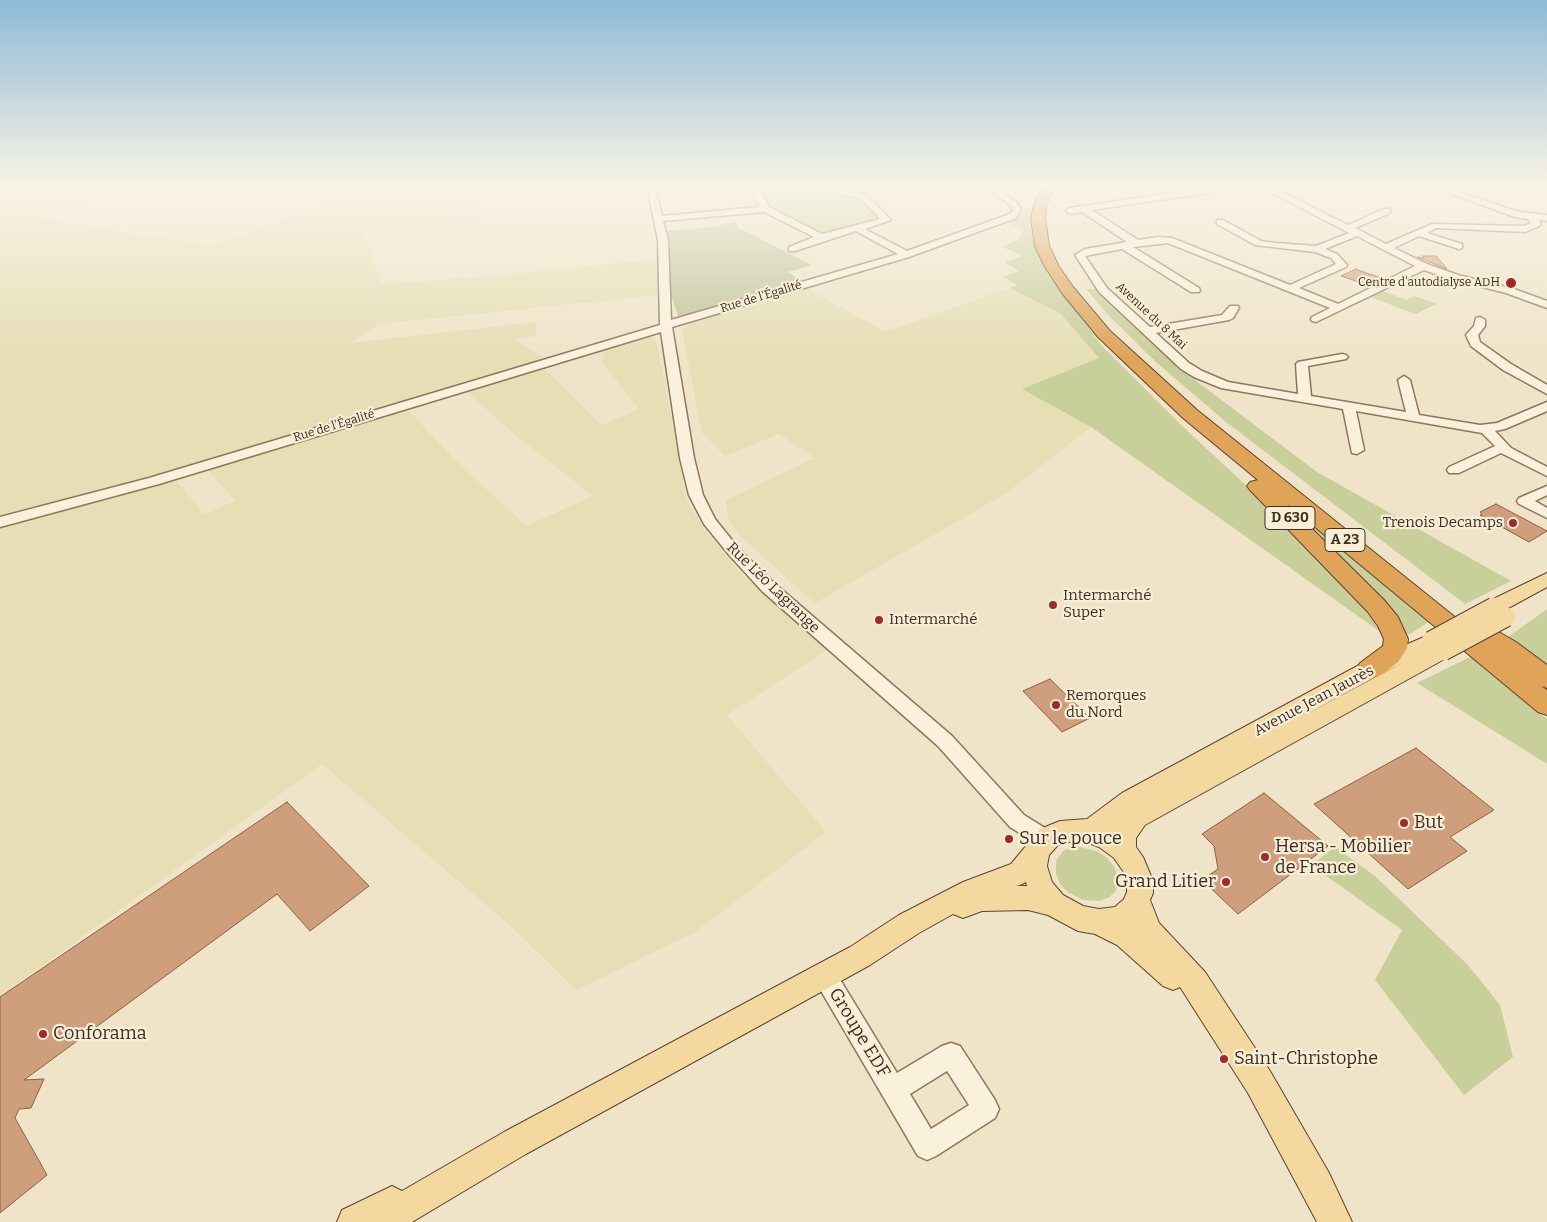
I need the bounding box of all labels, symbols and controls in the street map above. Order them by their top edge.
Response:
place label: Centre d'autodialyse ADH [1358,276,1500,290]
marker: Centre d'autodialyse ADH [1504,276,1518,290]
street label: Rue de l'Égalité [719,278,803,316]
street label: Avenue du 8 Mai [1113,279,1189,353]
street label: Rue de l'Égalité [292,407,376,445]
road number: D 630 [1265,506,1315,530]
place label: Trenois Decamps [1382,514,1503,532]
marker: Trenois Decamps [1507,517,1519,529]
road number: A 23 [1325,528,1365,552]
street label: Rue Léo Lagrange [723,539,823,637]
place label: Intermarché Super [1063,587,1151,622]
marker: Intermarché Super [1047,599,1059,611]
place label: Intermarché [889,611,977,629]
marker: Intermarché [873,614,885,626]
street label: Avenue Jean Jaurès [1251,662,1377,740]
place label: Remorques du Nord [1066,687,1146,722]
marker: Remorques du Nord [1050,699,1062,711]
place label: But [1414,812,1443,834]
marker: But [1398,817,1410,829]
place label: Sur le pouce [1019,828,1122,850]
marker: Sur le pouce [1003,833,1015,845]
place label: Hersa - Mobilier de France [1275,836,1411,879]
marker: Hersa - Mobilier de France [1259,851,1271,863]
place label: Grand Litier [1115,871,1216,893]
marker: Grand Litier [1220,876,1232,888]
street label: Groupe EDF [824,984,894,1082]
place label: Conforama [53,1023,147,1045]
marker: Conforama [37,1028,49,1040]
place label: Saint-Christophe [1234,1048,1378,1070]
marker: Saint-Christophe [1218,1053,1230,1065]

